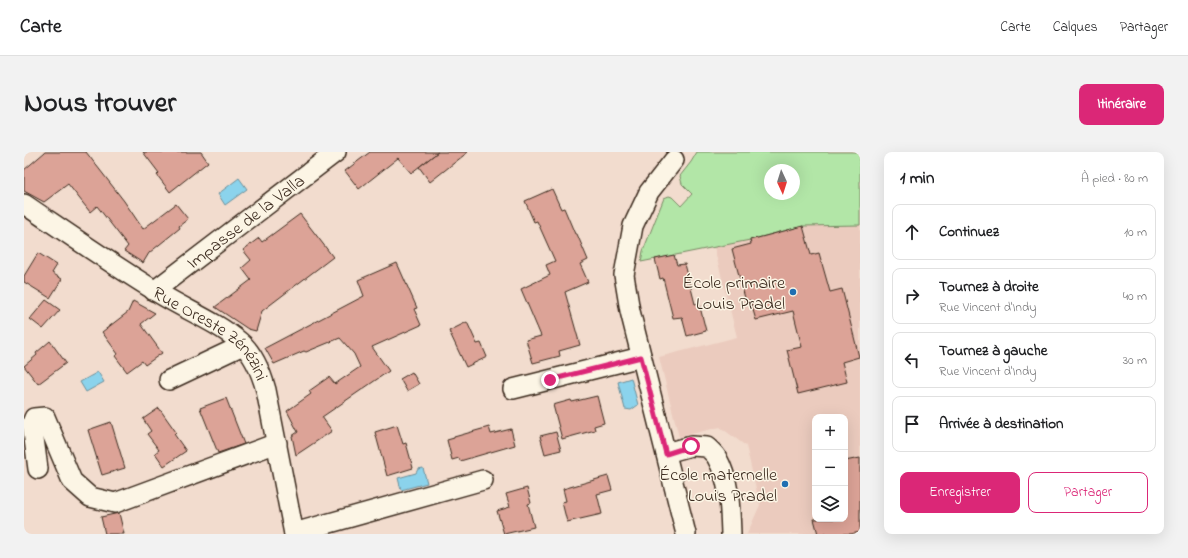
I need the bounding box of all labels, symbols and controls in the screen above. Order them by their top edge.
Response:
text: Carte [20,14,61,41]
text: Carte [1000,17,1031,38]
text: Calques [1053,17,1098,38]
text: Partager [1120,17,1168,38]
text: Nous trouver [24,84,176,125]
button: Itinéraire [1079,84,1164,125]
north arrow [764,164,800,200]
text: 1 min [900,166,934,191]
street label: Impasse de la Valla [182,169,311,276]
text: À pied · 80 m [1081,169,1148,188]
icon: ahead [901,221,923,243]
text: Continuez [939,221,999,243]
text: 10 m [1124,223,1147,242]
place label: École primaire Louis Pradel [683,271,786,318]
text: Tournez à droite [939,276,1039,298]
street label: Rue Oreste Zénézini [147,281,273,385]
icon: right [901,285,923,307]
marker: École primaire Louis Pradel [788,287,798,297]
text: 40 m [1123,287,1147,306]
text: Rue Vincent d'Indy [939,298,1036,317]
text: Tournez à gauche [939,340,1047,362]
icon: left [901,349,923,371]
text: 30 m [1123,351,1147,370]
text: Rue Vincent d'Indy [939,362,1036,381]
route end [541,371,559,389]
icon: arrive [901,413,923,435]
text: Arrivée à destination [939,413,1064,435]
map controls [812,414,848,522]
button: + [812,414,848,450]
route start [682,437,700,455]
button: − [812,450,848,486]
place label: École maternelle Louis Pradel [659,463,778,510]
button: Enregistrer [900,472,1020,513]
button: Partager [1028,472,1148,513]
marker: École maternelle Louis Pradel [780,479,790,489]
button: layers [812,486,848,522]

